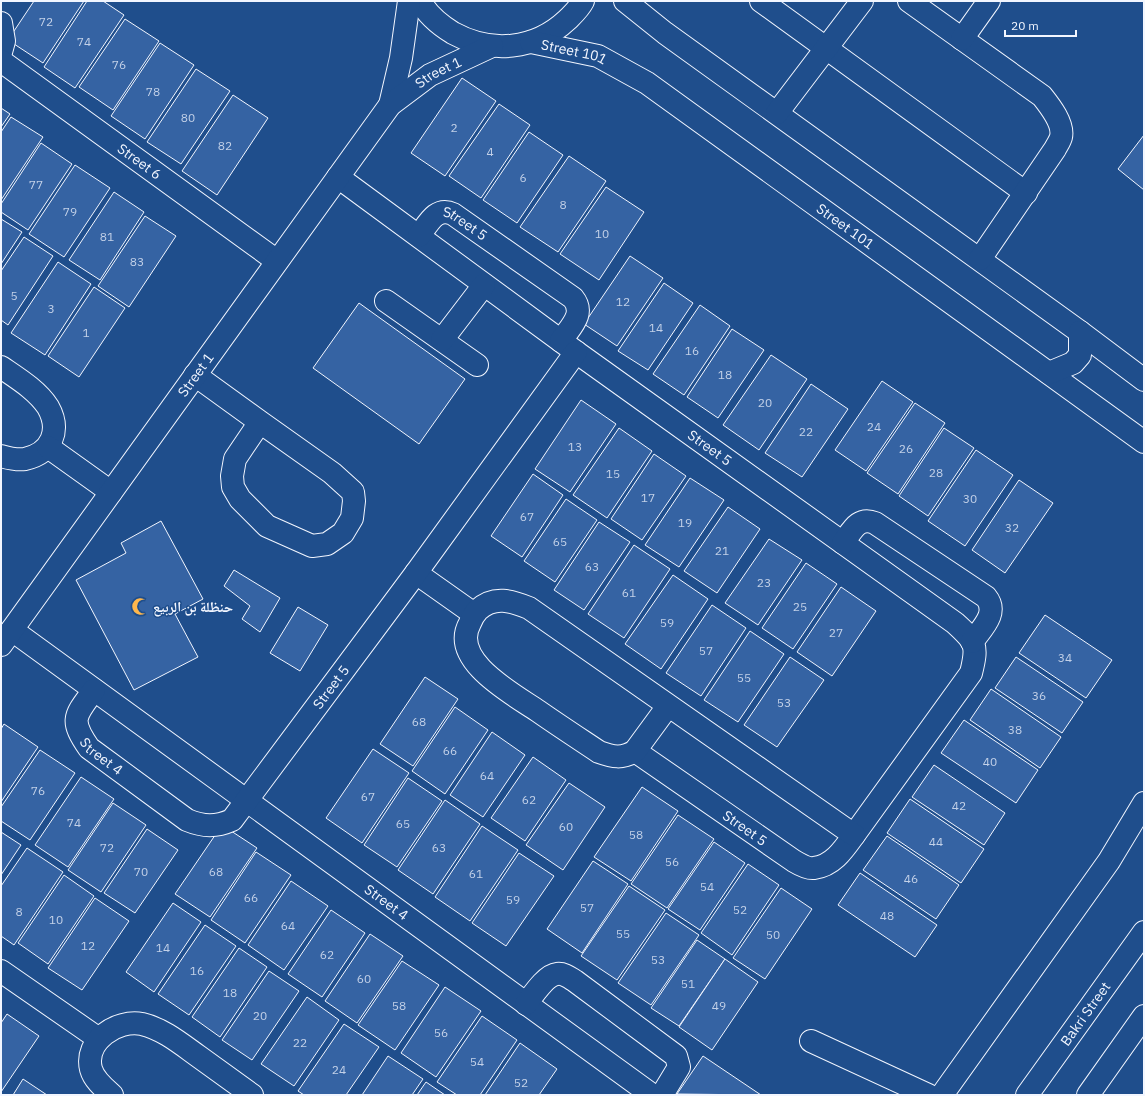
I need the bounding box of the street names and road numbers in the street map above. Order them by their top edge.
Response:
street label: Street 101 [539,35,610,68]
street label: Street 1 [411,53,464,92]
street label: Street 6 [114,139,165,183]
street label: Street 101 [813,199,878,253]
street label: Street 5 [442,203,491,244]
street label: Street 1 [174,349,218,400]
street label: Street 5 [684,426,736,470]
street label: Street 5 [309,662,353,713]
street label: Street 4 [76,734,127,779]
street label: Street 5 [719,806,771,850]
street label: Street 4 [361,880,412,924]
street label: Bakri Street [1056,978,1114,1049]

